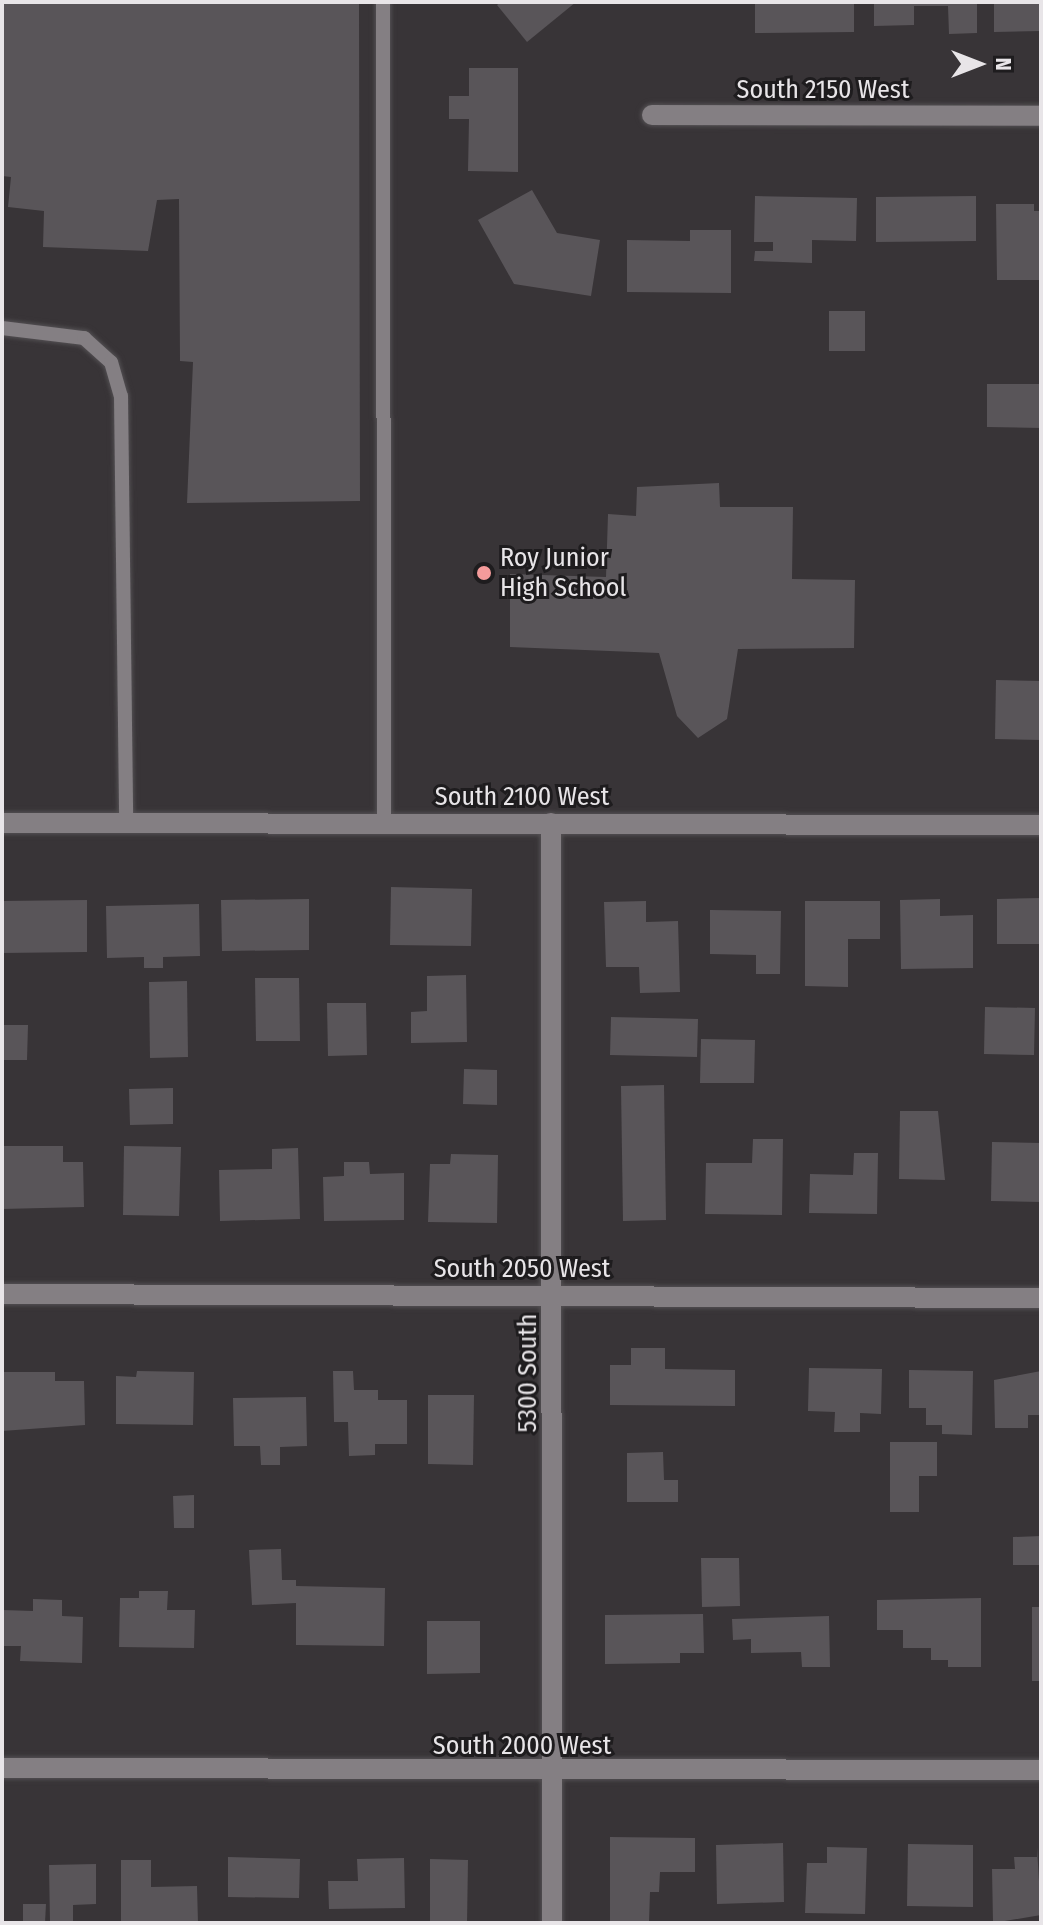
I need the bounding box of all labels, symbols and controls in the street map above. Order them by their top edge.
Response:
north arrow [939,24,1019,104]
text: N [990,57,1017,71]
street label: South 2150 West [737,74,909,106]
place label: Roy Junior High School [500,542,626,604]
marker: Roy Junior High School [475,564,493,582]
street label: South 2100 West [435,781,609,813]
street label: South 2050 West [434,1253,610,1285]
street label: 5300 South [512,1313,544,1433]
street label: South 2000 West [433,1730,611,1762]

